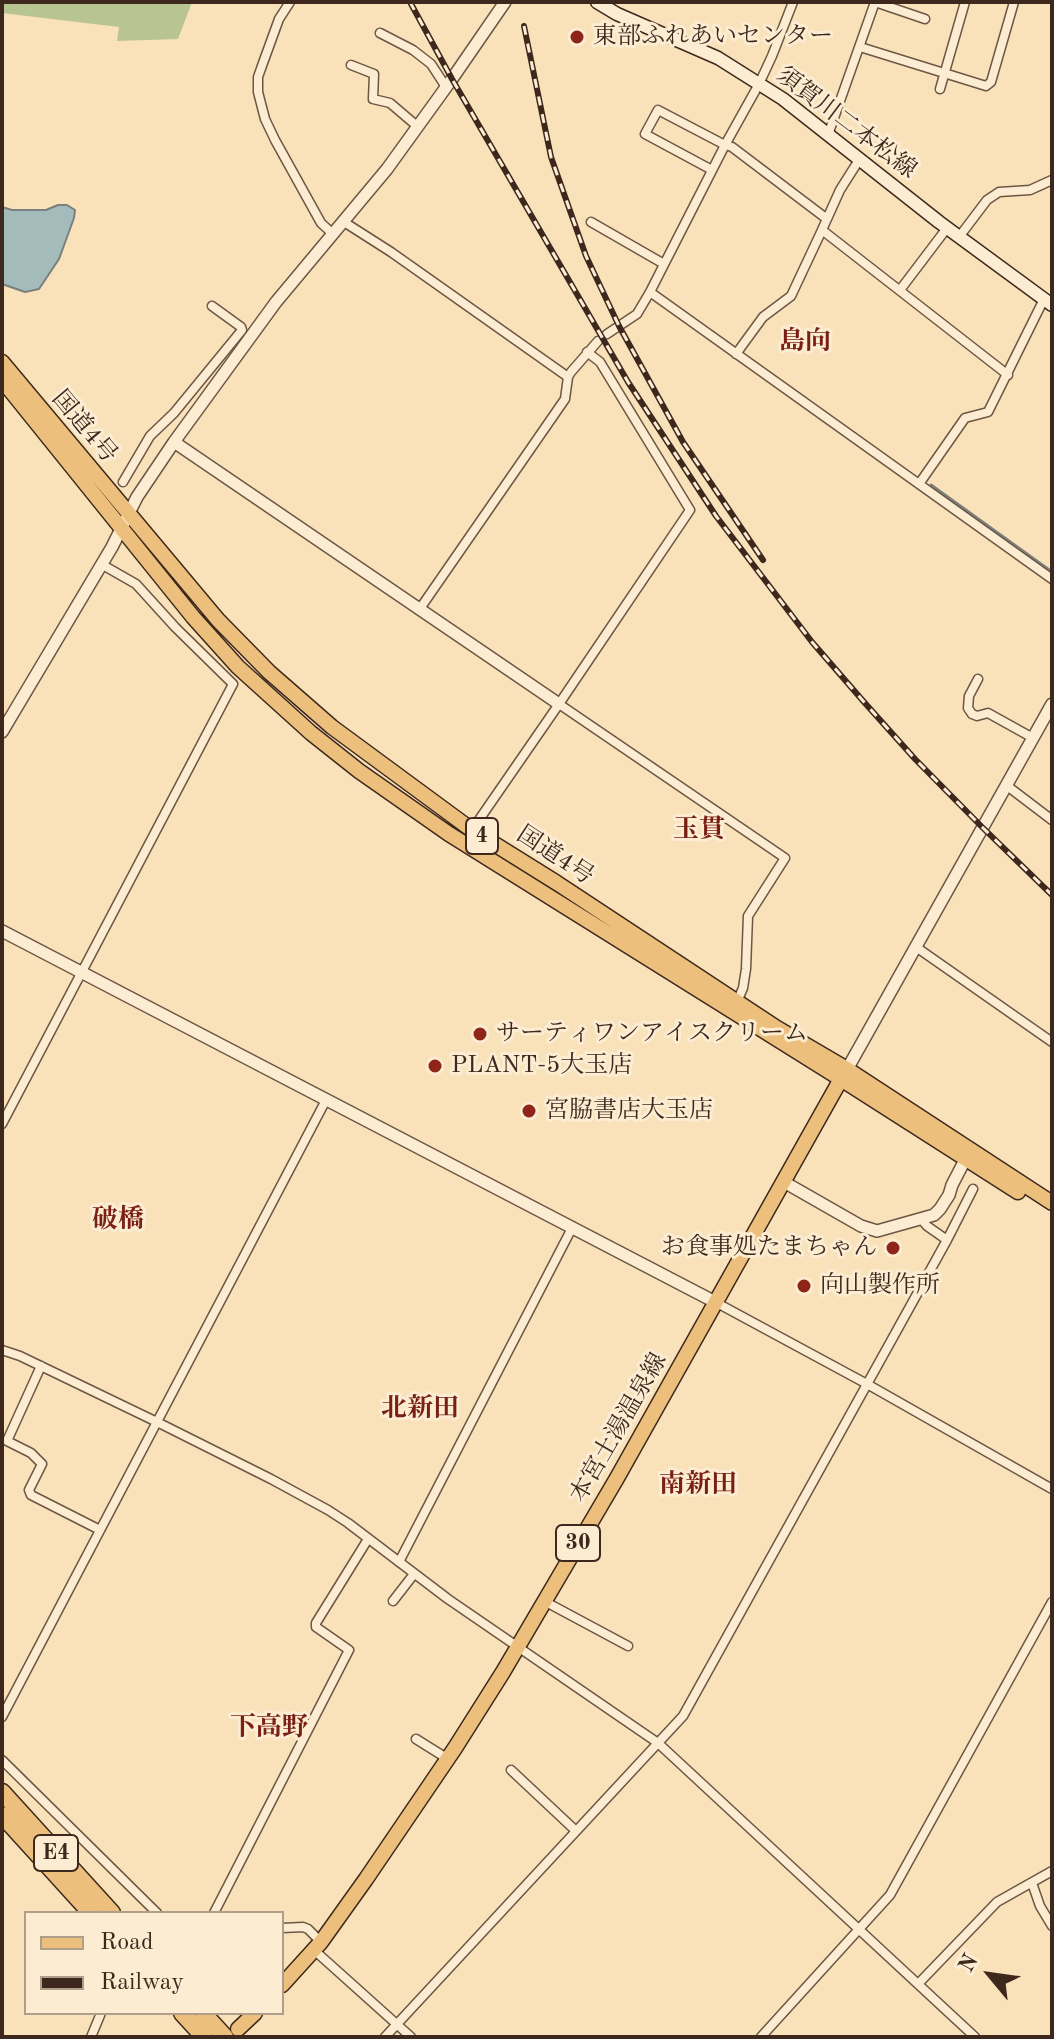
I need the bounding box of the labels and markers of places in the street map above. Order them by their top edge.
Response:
place label: 東部ふれあいセンター [593,23,833,51]
marker: 東部ふれあいセンター [568,28,586,46]
place label: サーティワンアイスクリーム [496,1020,808,1048]
marker: サーティワンアイスクリーム [471,1025,489,1043]
place label: PLANT-5大玉店 [451,1052,632,1080]
marker: PLANT-5大玉店 [426,1057,444,1075]
place label: 宮脇書店大玉店 [545,1097,713,1125]
marker: 宮脇書店大玉店 [520,1102,538,1120]
place label: お食事処たまちゃん [661,1234,877,1262]
marker: お食事処たまちゃん [884,1239,902,1257]
place label: 向山製作所 [820,1272,940,1300]
marker: 向山製作所 [795,1277,813,1295]

